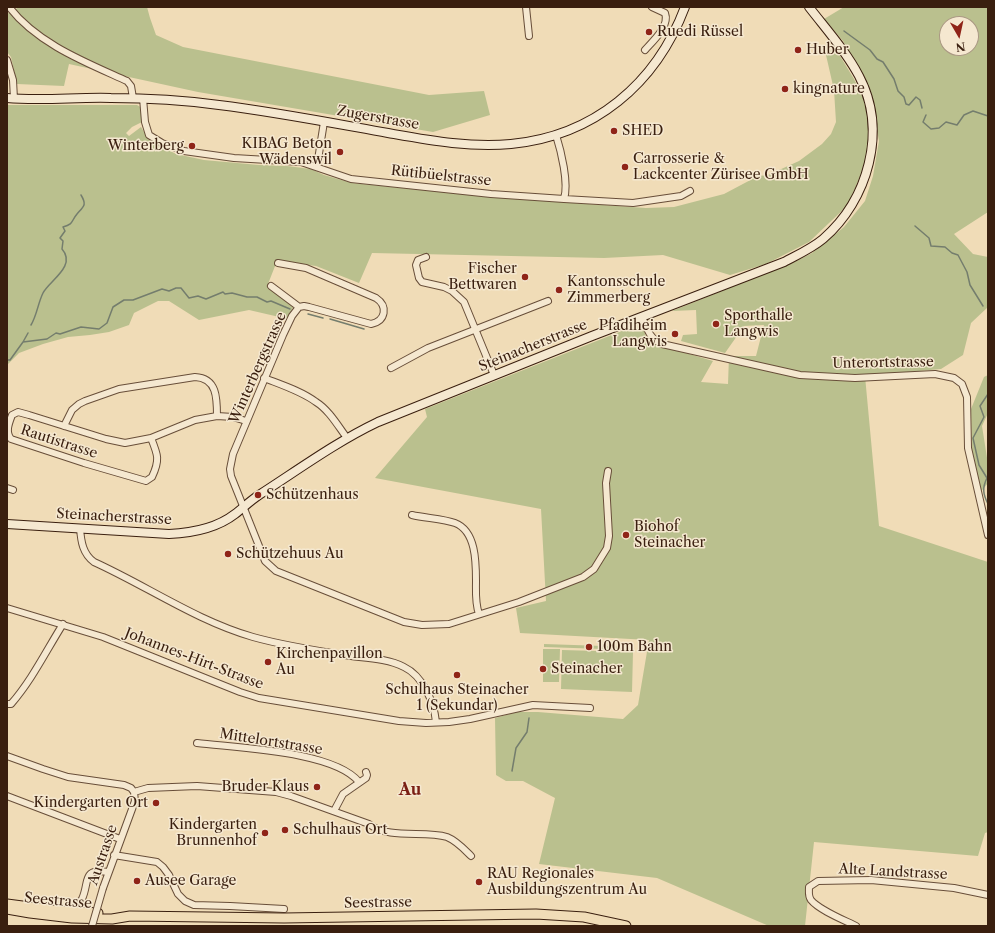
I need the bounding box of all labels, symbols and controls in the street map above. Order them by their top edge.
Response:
north arrow [939,16,979,56]
place label: Ruedi Rüssel [657,24,743,40]
marker: Ruedi Rüssel [644,27,654,37]
text: N [955,39,967,55]
place label: Huber [806,42,849,58]
marker: Huber [793,45,803,55]
place label: kingnature [793,81,865,97]
marker: kingnature [780,84,790,94]
street label: Zugerstrasse [336,103,420,133]
place label: SHED [622,123,663,139]
marker: SHED [609,126,619,136]
place label: KIBAG Beton Wädenswil [242,136,332,168]
place label: Winterberg [107,138,184,154]
marker: Winterberg [187,141,197,151]
marker: KIBAG Beton Wädenswil [335,147,345,157]
place label: Carrosserie & Lackcenter Zürisee GmbH [633,151,809,184]
street label: Rütibüelstrasse [390,162,492,190]
marker: Carrosserie & Lackcenter Zürisee GmbH [620,162,630,172]
place label: Fischer Bettwaren [449,261,517,294]
marker: Fischer Bettwaren [520,272,530,282]
place label: Kantonsschule Zimmerberg [567,274,665,306]
marker: Kantonsschule Zimmerberg [554,285,564,295]
place label: Sporthalle Langwis [724,308,793,340]
street label: Winterbergstrasse [226,309,290,427]
street label: Steinacherstrasse [476,317,590,375]
place label: Pfadiheim Langwis [599,318,667,350]
marker: Sporthalle Langwis [711,319,721,329]
marker: Pfadiheim Langwis [670,329,680,339]
street label: Unterortstrasse [832,354,934,372]
street label: Rautistrasse [19,422,99,462]
place label: Schützenhaus [266,487,359,503]
marker: Schützenhaus [253,490,263,500]
street label: Steinacherstrasse [56,506,172,528]
place label: Biohof Steinacher [634,519,705,552]
marker: Biohof Steinacher [621,530,631,540]
place label: Schützehuus Au [236,546,344,562]
marker: Schützehuus Au [223,549,233,559]
street label: Johannes-Hirt-Strasse [122,625,266,693]
place label: 100m Bahn [597,639,672,655]
marker: 100m Bahn [584,642,594,652]
place label: Kirchenpavillon Au [276,646,383,678]
marker: Kirchenpavillon Au [263,657,273,667]
place label: Steinacher [551,661,622,677]
marker: Steinacher [538,664,548,674]
marker: Schulhaus Steinacher 1 (Sekundar) [452,670,462,680]
place label: Schulhaus Steinacher 1 (Sekundar) [385,682,529,714]
street label: Mittelortstrasse [218,726,324,758]
place label: Bruder Klaus [222,779,309,795]
district label: Au [399,780,421,800]
marker: Bruder Klaus [312,782,322,792]
place label: Kindergarten Ort [34,795,148,811]
marker: Kindergarten Ort [151,798,161,808]
place label: Kindergarten Brunnenhof [169,817,257,850]
street label: Austrasse [85,822,121,888]
place label: Schulhaus Ort [293,822,387,838]
marker: Schulhaus Ort [280,825,290,835]
marker: Kindergarten Brunnenhof [260,828,270,838]
street label: Alte Landstrasse [838,861,948,883]
place label: RAU Regionales Ausbildungszentrum Au [487,866,647,898]
place label: Ausee Garage [145,873,236,889]
marker: Ausee Garage [132,876,142,886]
marker: RAU Regionales Ausbildungszentrum Au [474,877,484,887]
street label: Seestrasse [23,890,93,912]
street label: Seestrasse [344,894,412,912]

